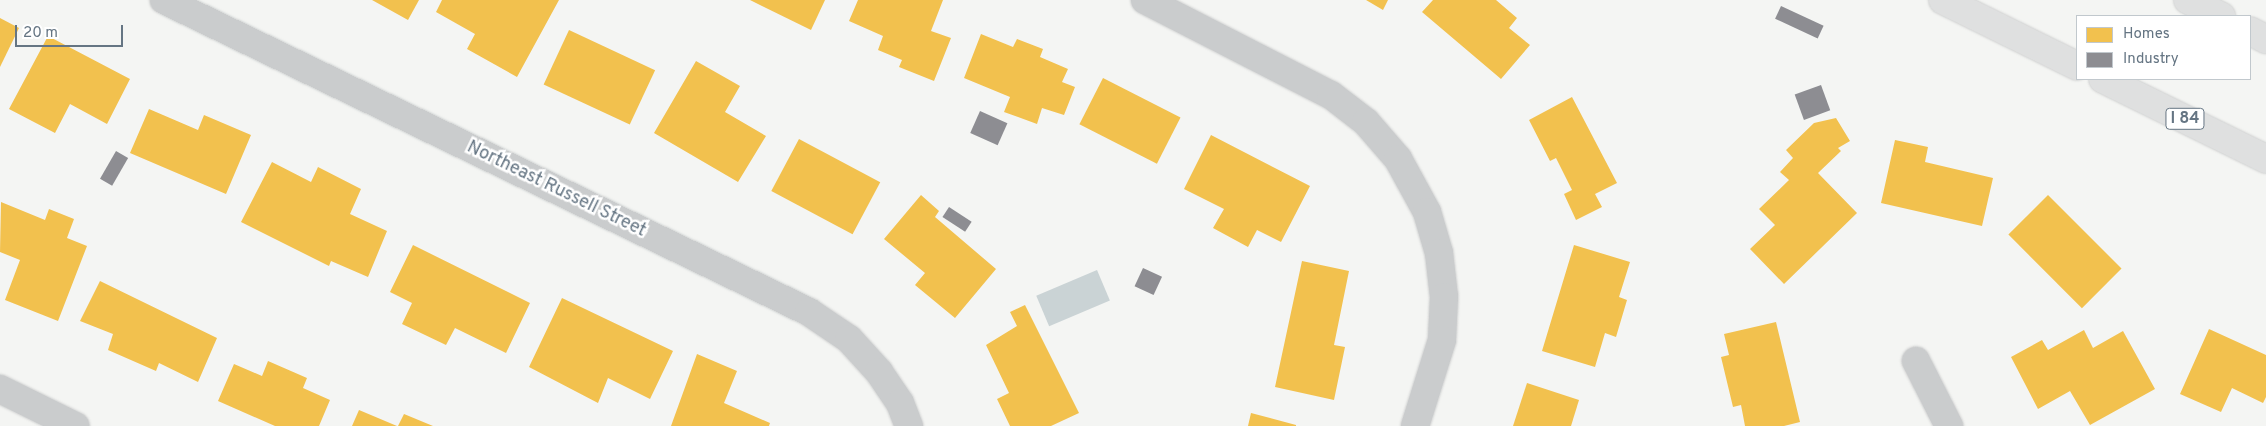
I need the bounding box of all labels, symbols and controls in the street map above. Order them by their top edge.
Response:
scale bar [18,15,125,47]
legend [2076,15,2251,80]
text: 20 m [23,24,58,43]
text: Homes [2123,25,2170,44]
text: Industry [2123,50,2179,69]
road number: I 84 [2165,106,2205,132]
street label: Northeast Russell Street [463,137,649,243]

